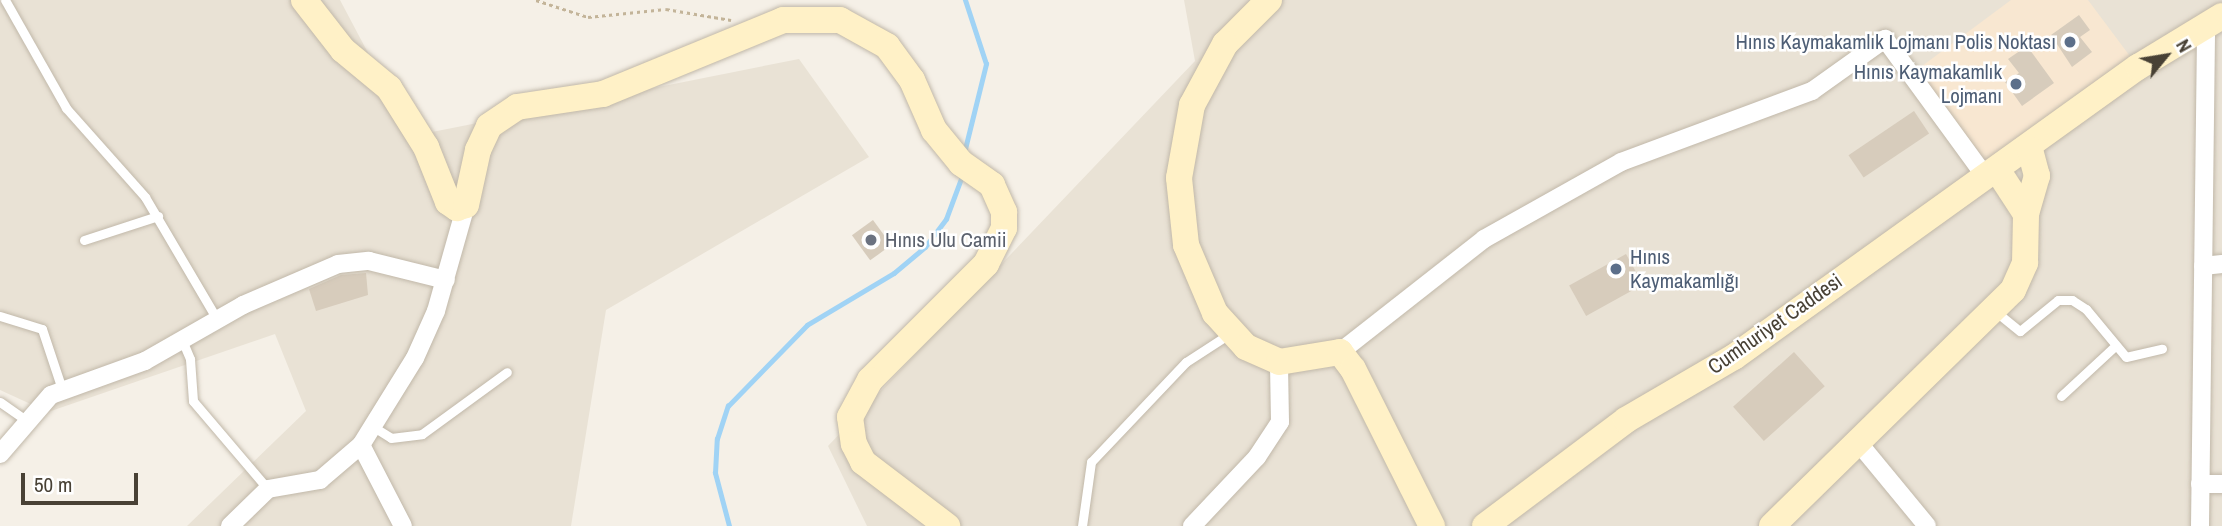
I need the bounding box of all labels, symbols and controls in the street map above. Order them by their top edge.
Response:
north arrow [2131,21,2201,91]
place label: Hınıs Kaymakamlık Lojmanı Polis Noktası [1735,29,2056,55]
marker: Hınıs Kaymakamlık Lojmanı Polis Noktası [2062,34,2078,50]
text: N [2170,34,2198,57]
place label: Hınıs Kaymakamlık Lojmanı [1854,59,2002,109]
marker: Hınıs Kaymakamlık Lojmanı [2008,76,2024,92]
place label: Hınıs Ulu Camii [885,227,1007,253]
marker: Hınıs Ulu Camii [863,232,879,248]
place label: Hınıs Kaymakamlığı [1630,244,1739,294]
marker: Hınıs Kaymakamlığı [1608,261,1624,277]
street label: Cumhuriyet Caddesi [1703,268,1847,380]
scale bar [24,460,142,504]
text: 50 m [34,470,72,499]

